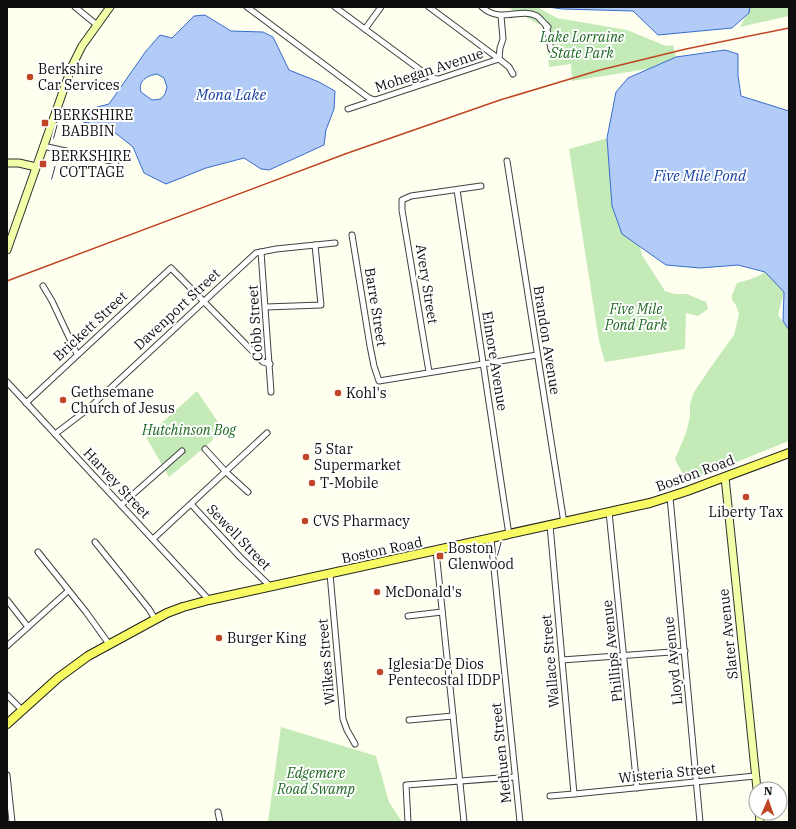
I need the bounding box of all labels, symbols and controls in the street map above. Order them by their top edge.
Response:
park label: Lake Lorraine State Park [539,28,625,62]
street label: Mohegan Avenue [372,44,486,96]
place label: Berkshire Car Services [38,60,120,94]
marker: Berkshire Car Services [25,72,35,82]
water label: Mona Lake [195,85,266,104]
place label: BERKSHIRE / BABBIN [53,106,133,140]
marker: BERKSHIRE / BABBIN [40,118,50,128]
place label: BERKSHIRE / COTTAGE [51,147,131,181]
marker: BERKSHIRE / COTTAGE [38,159,48,169]
water label: Five Mile Pond [653,166,747,185]
street label: Avery Street [412,243,442,325]
street label: Davenport Street [130,264,224,354]
street label: Barre Street [361,266,391,348]
street label: Cobb Street [243,284,267,362]
street label: Brandon Avenue [530,284,564,396]
street label: Brickett Street [49,287,131,365]
park label: Five Mile Pond Park [604,300,668,334]
street label: Elmore Avenue [478,310,512,412]
place label: Gethsemane Church of Jesus [71,383,175,417]
place label: Kohl's [346,384,387,402]
marker: Kohl's [333,388,343,398]
marker: Gethsemane Church of Jesus [58,395,68,405]
park label: Hutchinson Bog [141,421,236,439]
place label: 5 Star Supermarket [314,440,401,474]
street label: Harvey Street [80,444,154,522]
street label: Boston Road [653,450,737,496]
marker: 5 Star Supermarket [301,452,311,462]
place label: T-Mobile [320,474,379,492]
marker: T-Mobile [307,478,317,488]
marker: Liberty Tax [741,492,751,502]
street label: Sewell Street [203,500,275,574]
place label: Liberty Tax [709,503,784,521]
place label: CVS Pharmacy [313,512,410,530]
marker: CVS Pharmacy [300,516,310,526]
street label: Boston Road [340,533,425,567]
place label: Boston / Glenwood [448,539,514,573]
marker: Boston / Glenwood [435,551,445,561]
place label: McDonald's [385,583,462,601]
marker: McDonald's [372,587,382,597]
street label: Slater Avenue [714,588,742,680]
street label: Phillips Avenue [598,599,626,703]
street label: Wallace Street [537,614,563,708]
street label: Lloyd Avenue [659,616,687,706]
street label: Wilkes Street [313,618,339,706]
place label: Burger King [227,629,307,647]
marker: Burger King [214,633,224,643]
place label: Iglesia De Dios Pentecostal IDDP [388,655,501,689]
marker: Iglesia De Dios Pentecostal IDDP [375,667,385,677]
street label: Methuen Street [487,702,515,804]
street label: Wisteria Street [617,759,717,787]
park label: Edgemere Road Swamp [276,764,355,798]
north arrow [748,781,788,821]
text: N [764,784,773,798]

